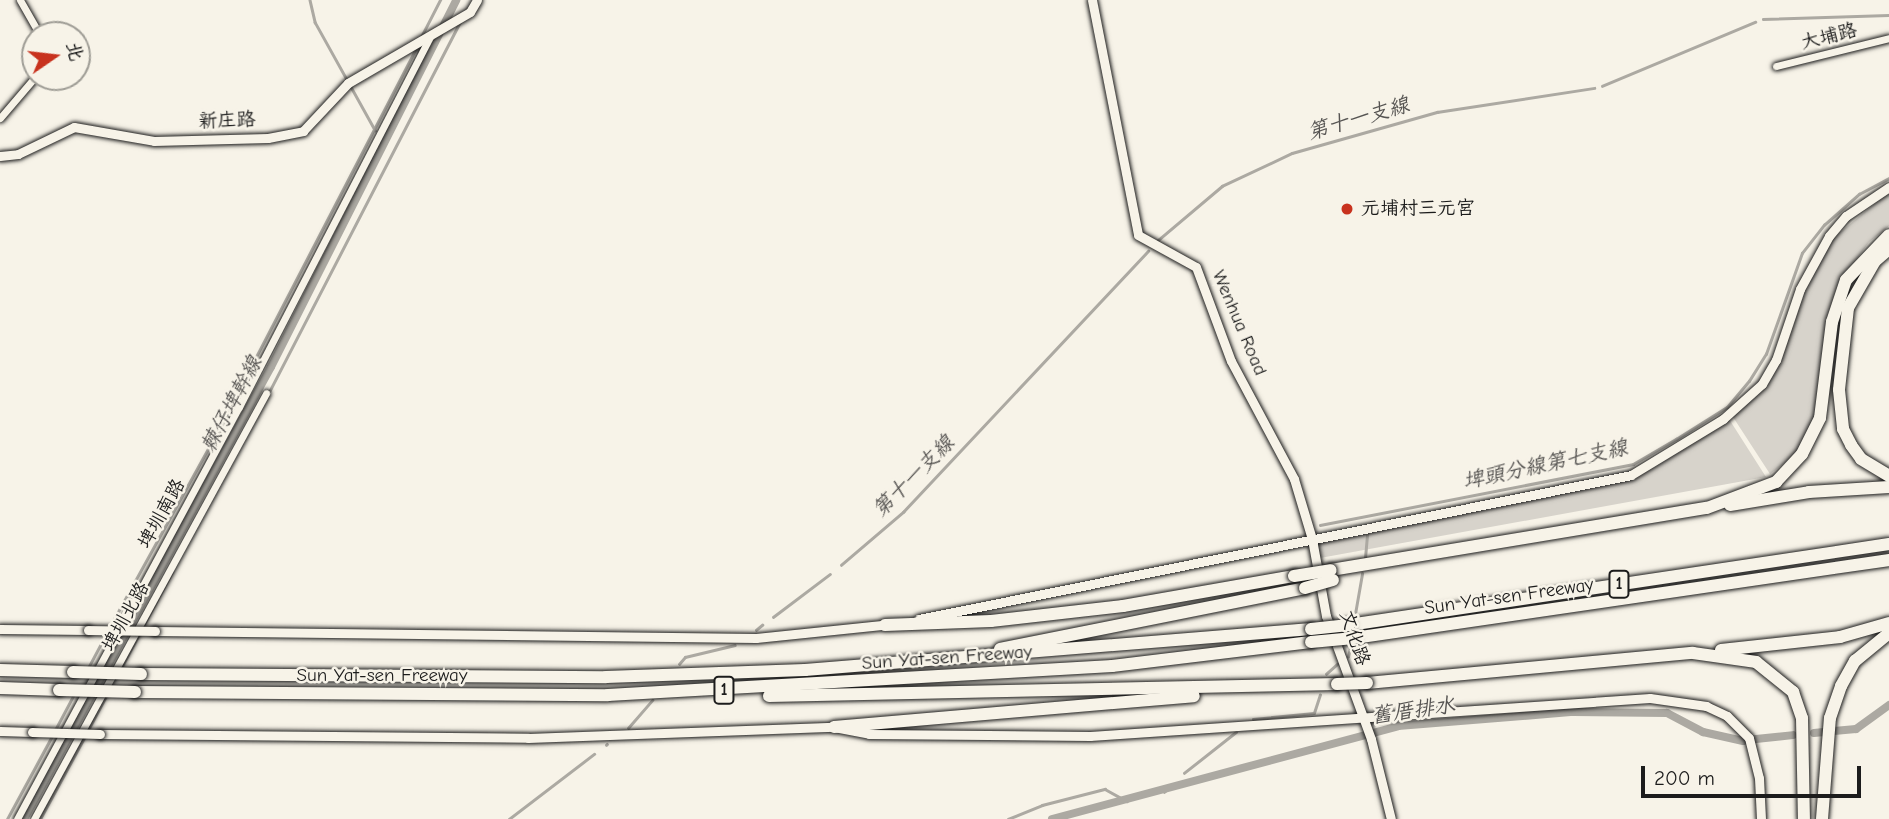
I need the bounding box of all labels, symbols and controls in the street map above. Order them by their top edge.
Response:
street label: 大埔路 [1799,19,1859,55]
north arrow [21,21,91,91]
text: 北 [61,40,87,63]
water label: 第十一支線 [1304,91,1412,145]
street label: 新庄路 [198,109,256,133]
place label: 元埔村三元宮 [1361,198,1475,220]
marker: 元埔村三元宮 [1339,201,1355,217]
street label: Wenhua Road [1207,267,1271,379]
water label: 棘仔埤幹線 [195,352,267,456]
water label: 第十一支線 [867,430,959,522]
water label: 埤頭分線第七支線 [1460,434,1630,494]
street label: 埤圳南路 [134,475,190,553]
road number: 1 [1607,570,1631,598]
street label: Sun Yat-sen Freeway [1423,574,1595,620]
street label: 埤圳北路 [98,578,154,656]
street label: 文化路 [1334,607,1374,669]
street label: Sun Yat-sen Freeway [861,641,1033,675]
street label: Sun Yat-sen Freeway [297,665,467,687]
road number: 1 [712,676,736,704]
water label: 舊厝排水 [1370,692,1456,728]
scale bar [1644,752,1864,796]
text: 200 m [1654,766,1715,790]

